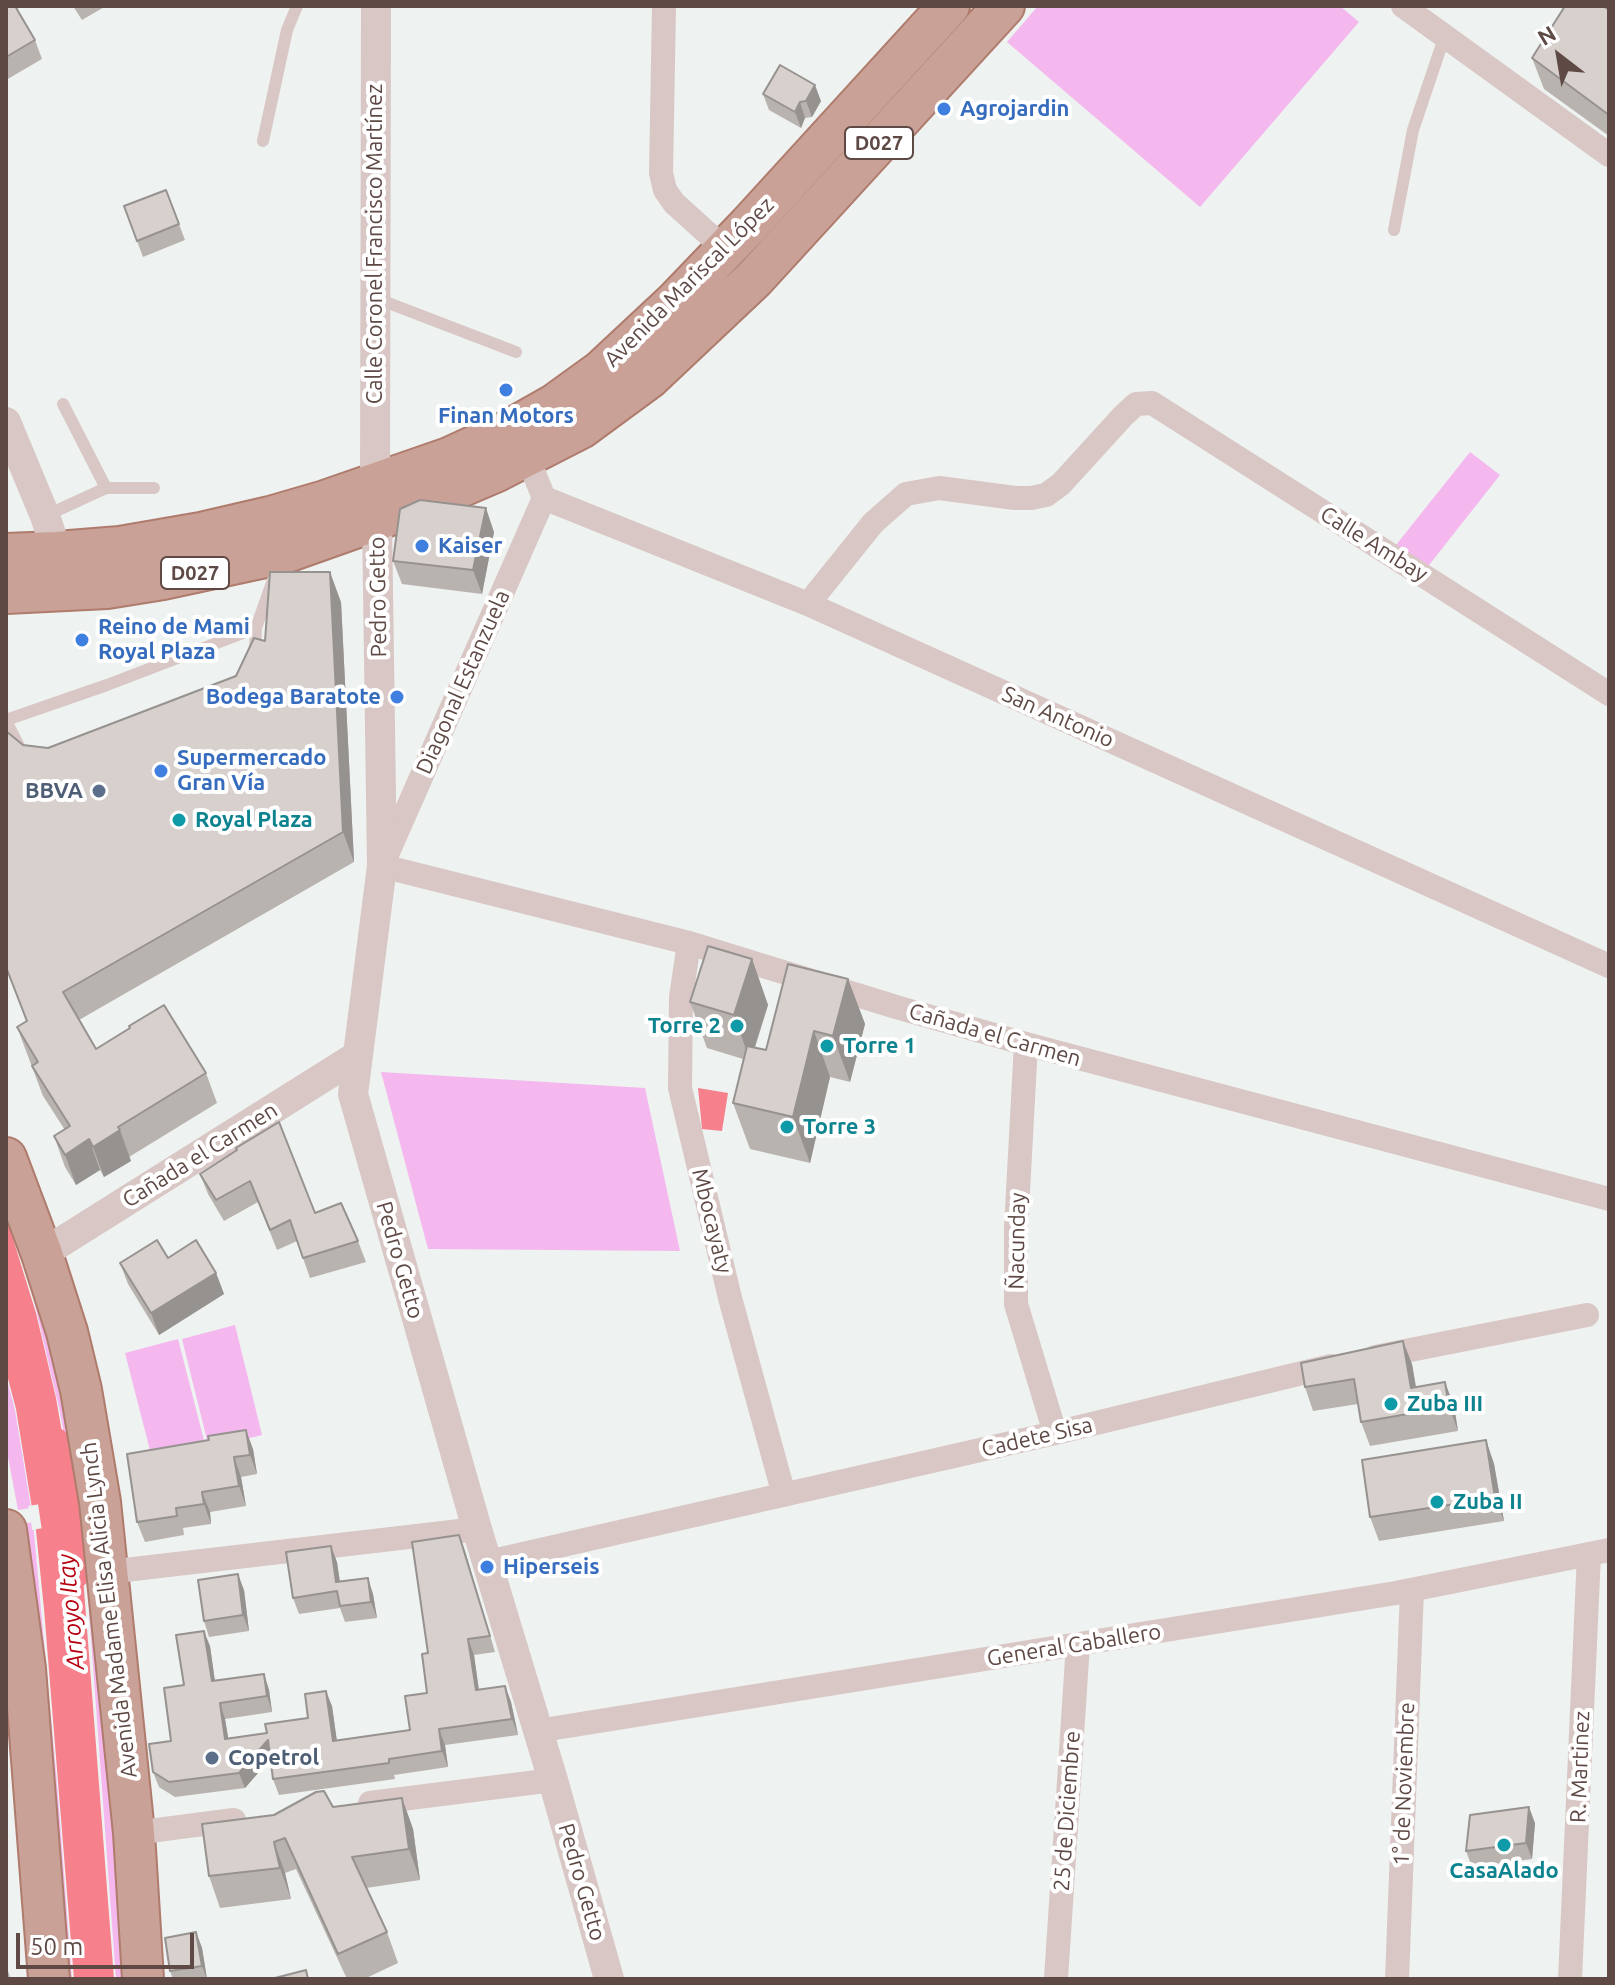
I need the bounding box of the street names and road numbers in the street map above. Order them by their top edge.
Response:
street label: Calle Coronel Francisco Martínez [362,84,388,404]
road number: D027 [845,127,913,159]
street label: Avenida Mariscal López [599,192,779,372]
street label: Calle Ambay [1315,501,1433,587]
street label: Pedro Getto [364,536,392,658]
road number: D027 [161,557,229,589]
street label: Diagonal Estanzuela [411,586,515,778]
street label: San Antonio [998,681,1118,753]
street label: Cañada el Carmen [906,998,1084,1072]
street label: Cañada el Carmen [118,1097,282,1213]
street label: Mbocayaty [686,1166,738,1276]
street label: Ñacunday [1003,1192,1031,1290]
street label: Pedro Getto [371,1198,429,1322]
street label: Cadete Sisa [979,1411,1095,1463]
street label: Avenida Madame Elisa Alicia Lynch [75,1441,143,1779]
street label: General Caballero [985,1618,1163,1672]
street label: 1° de Noviembre [1388,1702,1420,1866]
street label: R. Martinez [1565,1711,1595,1823]
street label: 25 de Diciembre [1048,1730,1086,1892]
street label: Pedro Getto [553,1820,611,1944]

